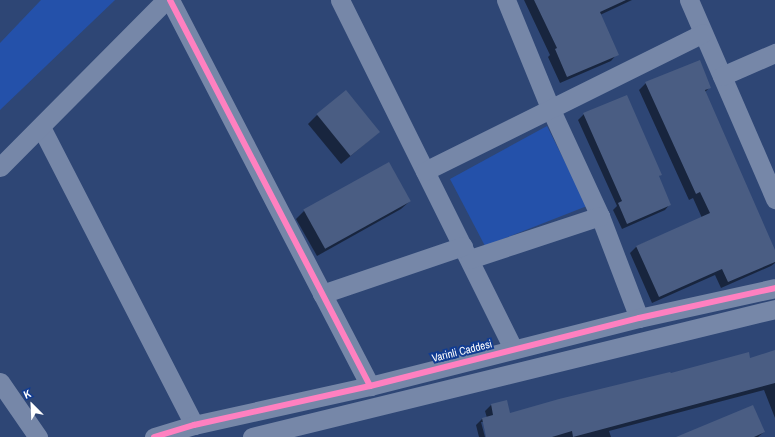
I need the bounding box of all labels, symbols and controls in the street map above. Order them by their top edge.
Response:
street label: Varinli Caddesi [431,337,493,365]
north arrow [12,385,52,425]
text: K [21,386,33,402]

